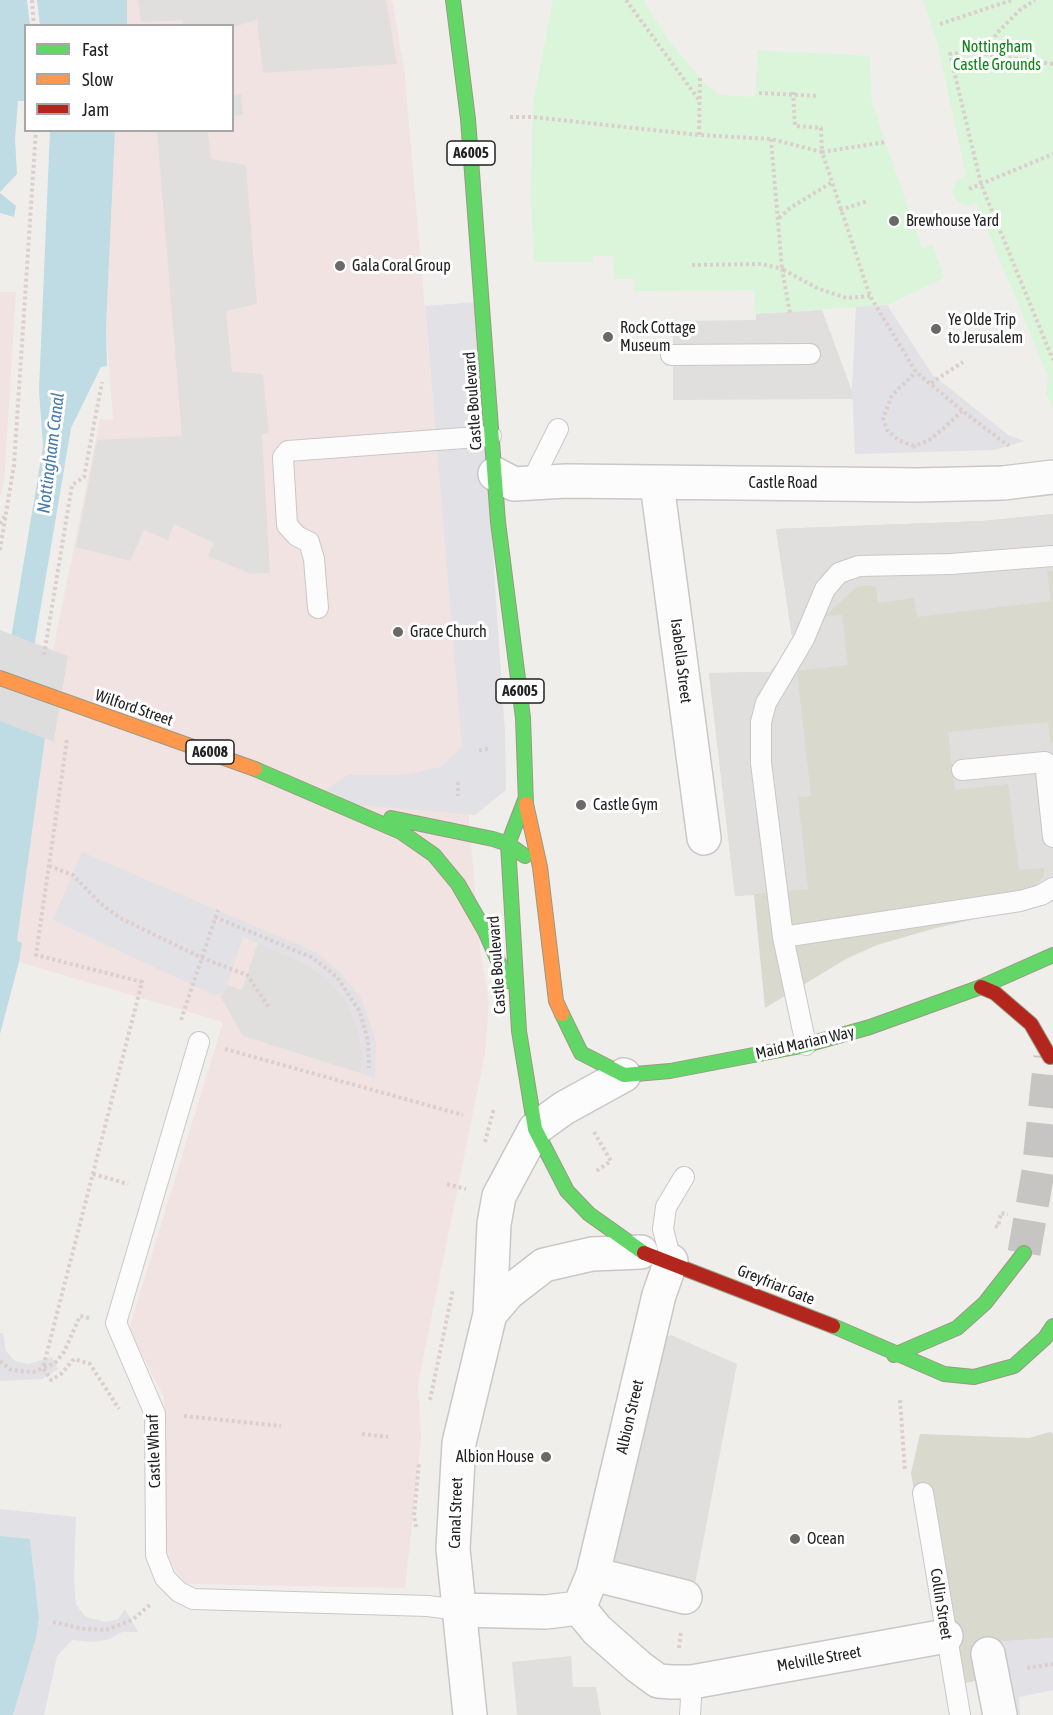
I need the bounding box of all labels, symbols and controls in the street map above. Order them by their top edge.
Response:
legend [24,24,234,132]
park label: Nottingham Castle Grounds [953,37,1041,75]
text: Fast [82,39,109,60]
text: Slow [82,69,113,90]
text: Jam [82,99,109,120]
road number: A6005 [447,141,495,165]
place label: Brewhouse Yard [906,211,999,231]
marker: Brewhouse Yard [887,214,901,228]
place label: Gala Coral Group [352,256,451,276]
marker: Gala Coral Group [333,259,347,273]
place label: Ye Olde Trip to Jerusalem [948,310,1023,348]
place label: Rock Cottage Museum [620,318,696,356]
marker: Ye Olde Trip to Jerusalem [929,322,943,336]
marker: Rock Cottage Museum [601,330,615,344]
street label: Castle Boulevard [460,351,486,451]
water label: Nottingham Canal [33,391,69,515]
street label: Castle Road [749,473,817,493]
street label: Isabella Street [666,618,696,704]
place label: Grace Church [410,622,487,642]
marker: Grace Church [391,625,405,639]
road number: A6005 [496,679,544,703]
street label: Wilford Street [93,686,175,730]
road number: A6008 [186,740,234,764]
place label: Castle Gym [593,795,658,815]
marker: Castle Gym [574,798,588,812]
street label: Castle Boulevard [484,915,510,1015]
street label: Maid Marian Way [754,1022,856,1064]
street label: Greyfriar Gate [735,1261,817,1309]
street label: Albion Street [612,1378,648,1456]
street label: Castle Wharf [143,1414,165,1488]
place label: Albion House [456,1447,534,1467]
marker: Albion House [539,1450,553,1464]
street label: Canal Street [445,1477,467,1549]
place label: Ocean [807,1529,845,1549]
marker: Ocean [788,1532,802,1546]
street label: Collin Street [926,1567,956,1641]
street label: Melville Street [775,1642,863,1676]

